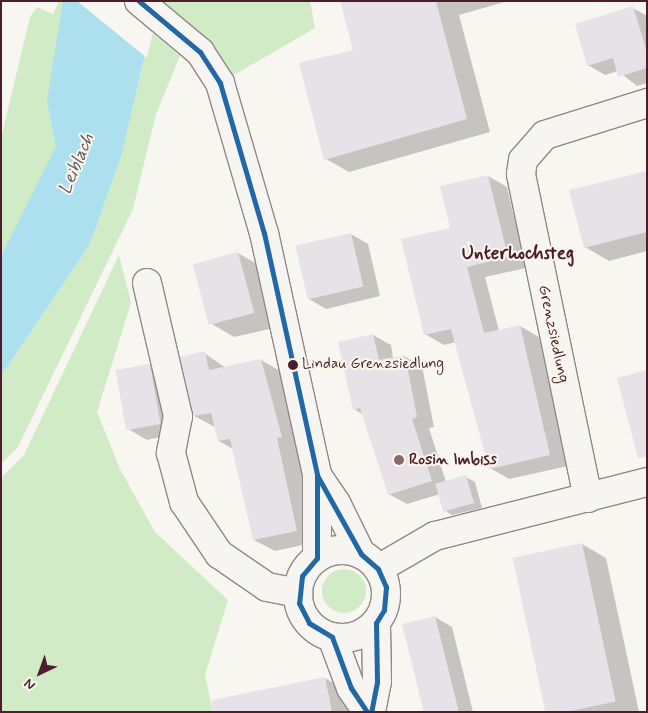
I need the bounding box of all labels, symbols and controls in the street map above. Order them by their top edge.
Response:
water label: Leiblach [55,130,99,198]
district label: Unterhochsteg [462,243,574,265]
street label: Grenzsiedlung [533,283,573,385]
place label: Lindau Grenzsiedlung [302,356,444,374]
marker: Lindau Grenzsiedlung [288,360,298,370]
place label: Rosin Imbiss [409,450,501,470]
marker: Rosin Imbiss [393,454,405,466]
north arrow [15,648,65,698]
text: N [20,674,39,694]

